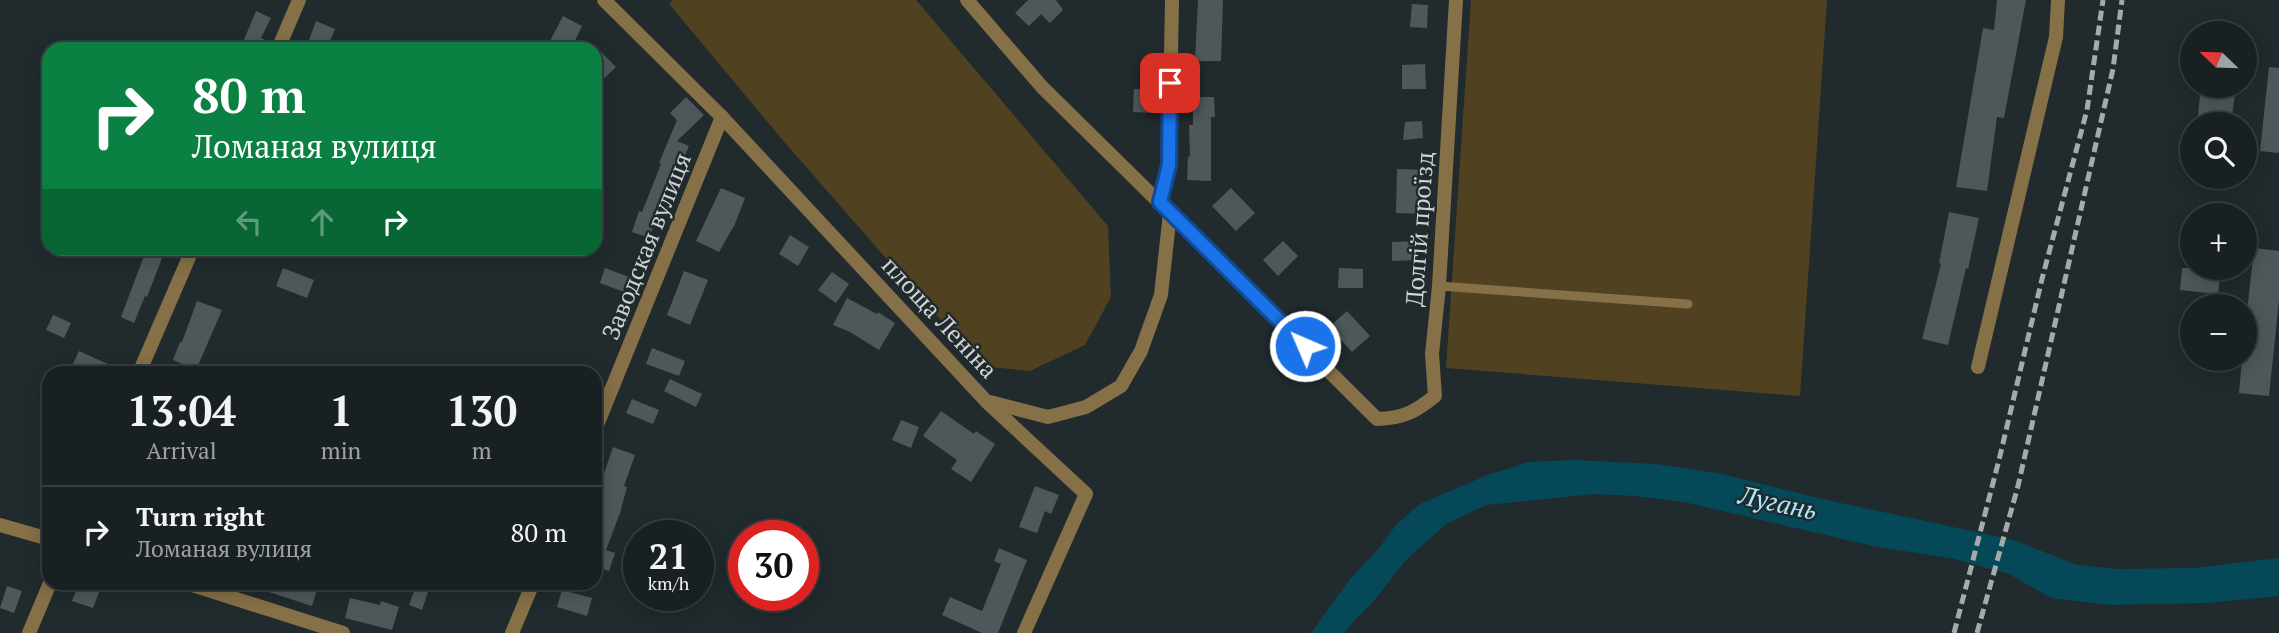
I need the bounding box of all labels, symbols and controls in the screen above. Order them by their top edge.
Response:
north arrow [2180,21,2258,98]
map controls [2180,21,2257,371]
pin [1140,53,1200,113]
text: 80 m [192,62,306,127]
icon: arrive [1151,64,1189,102]
icon: right [77,70,168,161]
button: search [2180,112,2257,189]
text: Ломаная вулиця [192,125,437,167]
street label: Заводская вулиця [594,148,698,344]
street label: Долгій проїзд [1398,150,1440,307]
icon: left [230,203,268,241]
icon: ahead [303,203,341,241]
icon: right [376,203,414,241]
button: + [2180,203,2257,280]
street label: площа Леніна [875,249,1005,385]
button: − [2180,294,2257,371]
position arrow [1268,309,1342,383]
text: 13:04 [127,382,236,438]
text: 1 [329,382,353,438]
text: 130 [446,382,517,438]
text: Arrival [146,435,217,466]
text: min [321,435,361,466]
text: m [472,435,492,466]
water label: Лугань [1734,477,1820,527]
text: Turn right [136,499,265,533]
icon: right [77,513,115,551]
text: 80 m [511,515,567,549]
speed limit sign: 30 [728,520,819,611]
text: Ломаная вулиця [136,533,312,564]
text: 21 [649,533,688,579]
text: km/h [648,571,689,595]

